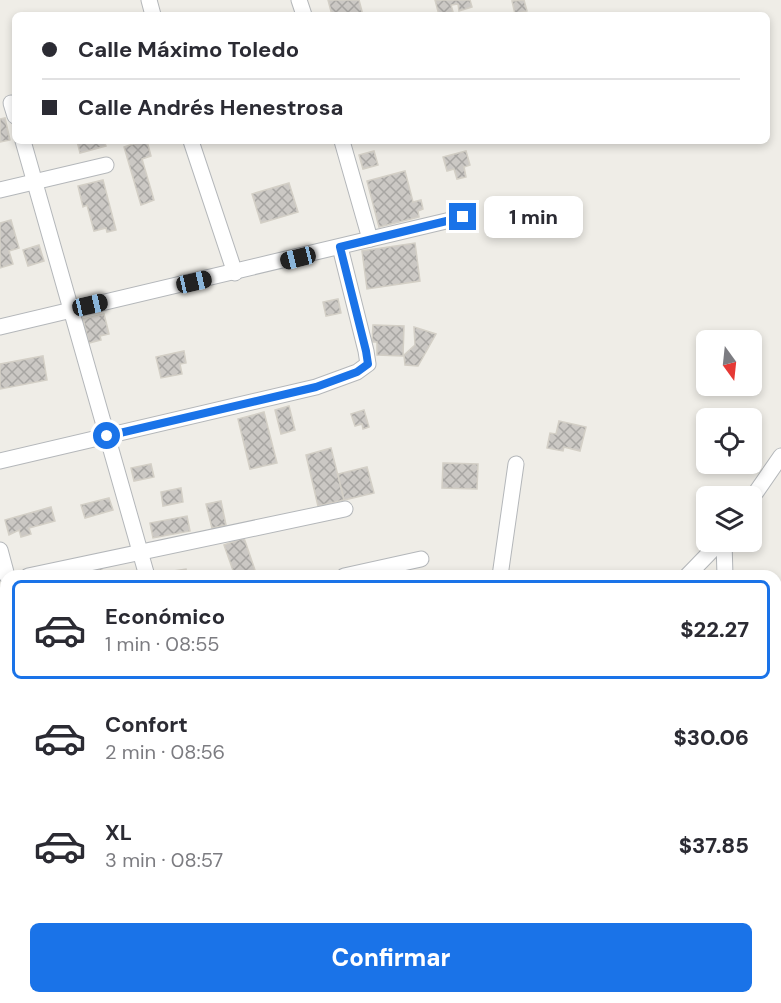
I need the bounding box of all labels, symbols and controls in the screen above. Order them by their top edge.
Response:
text: Calle Máximo Toledo [78,35,299,64]
text: Calle Andrés Henestrosa [78,93,343,122]
callout: 1 min [484,196,583,238]
route end [449,203,476,230]
text: 1 min [509,204,558,230]
car [278,245,318,271]
car [174,269,214,295]
car [70,292,110,318]
north arrow [696,330,762,396]
map controls [696,330,762,552]
button: locate [696,408,762,474]
route start [93,422,120,449]
button: layers [696,486,762,552]
text: Económico [105,602,225,631]
icon: car [33,603,87,657]
text: $22.27 [680,615,749,644]
text: 1 min · 08:55 [105,631,220,657]
text: Confort [105,710,188,739]
icon: car [33,711,87,765]
text: $30.06 [673,723,749,752]
text: 2 min · 08:56 [105,739,225,765]
text: XL [105,818,132,847]
icon: car [33,819,87,873]
text: $37.85 [679,831,749,860]
text: 3 min · 08:57 [105,847,223,873]
button: Confirmar [30,923,752,992]

